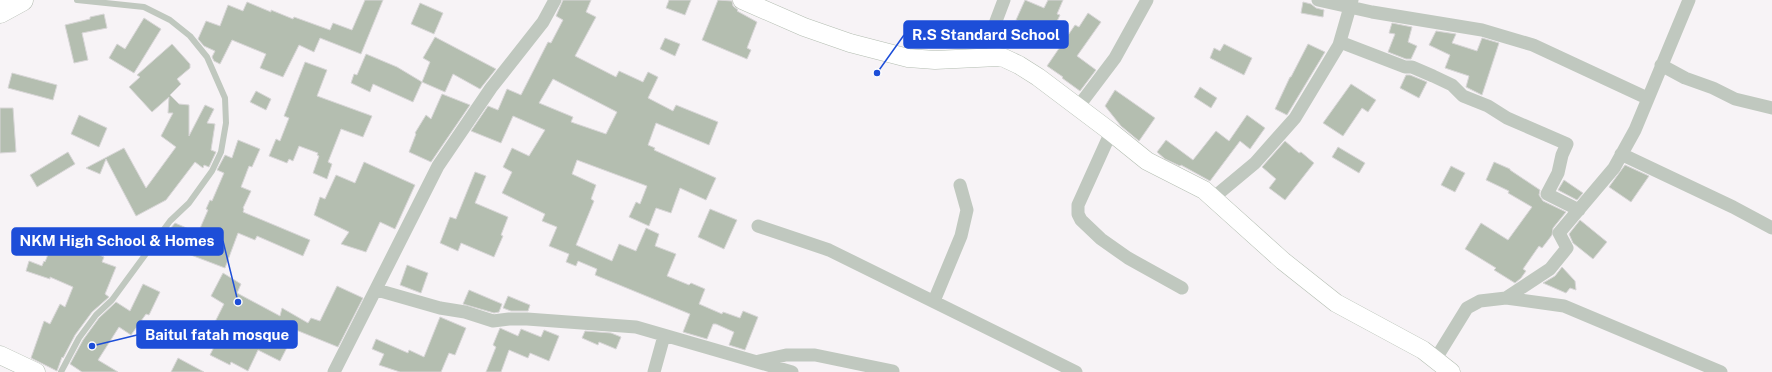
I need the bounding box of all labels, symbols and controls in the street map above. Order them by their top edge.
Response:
callout: R.S Standard School [904,21,1068,48]
text: R.S Standard School [912,26,1060,43]
callout: NKM High School & Homes [12,228,223,255]
text: NKM High School & Homes [20,232,215,249]
callout: Baitul fatah mosque [137,321,297,348]
text: Baitul fatah mosque [145,326,289,343]

